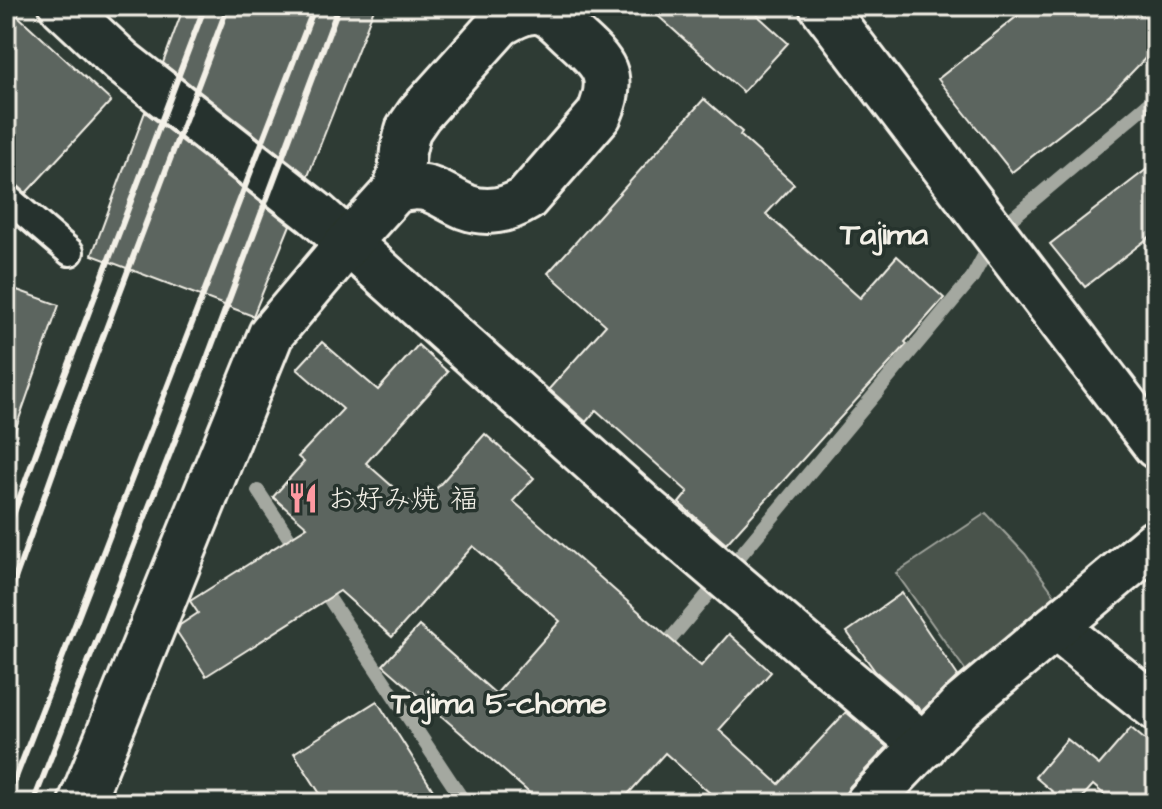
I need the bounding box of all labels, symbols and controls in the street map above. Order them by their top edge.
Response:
district label: Tajima [839,212,929,257]
place label: お好み焼 福 [327,480,478,519]
restaurant icon: お好み焼 福 [286,481,320,515]
district label: Tajima 5-chome [390,683,607,725]

